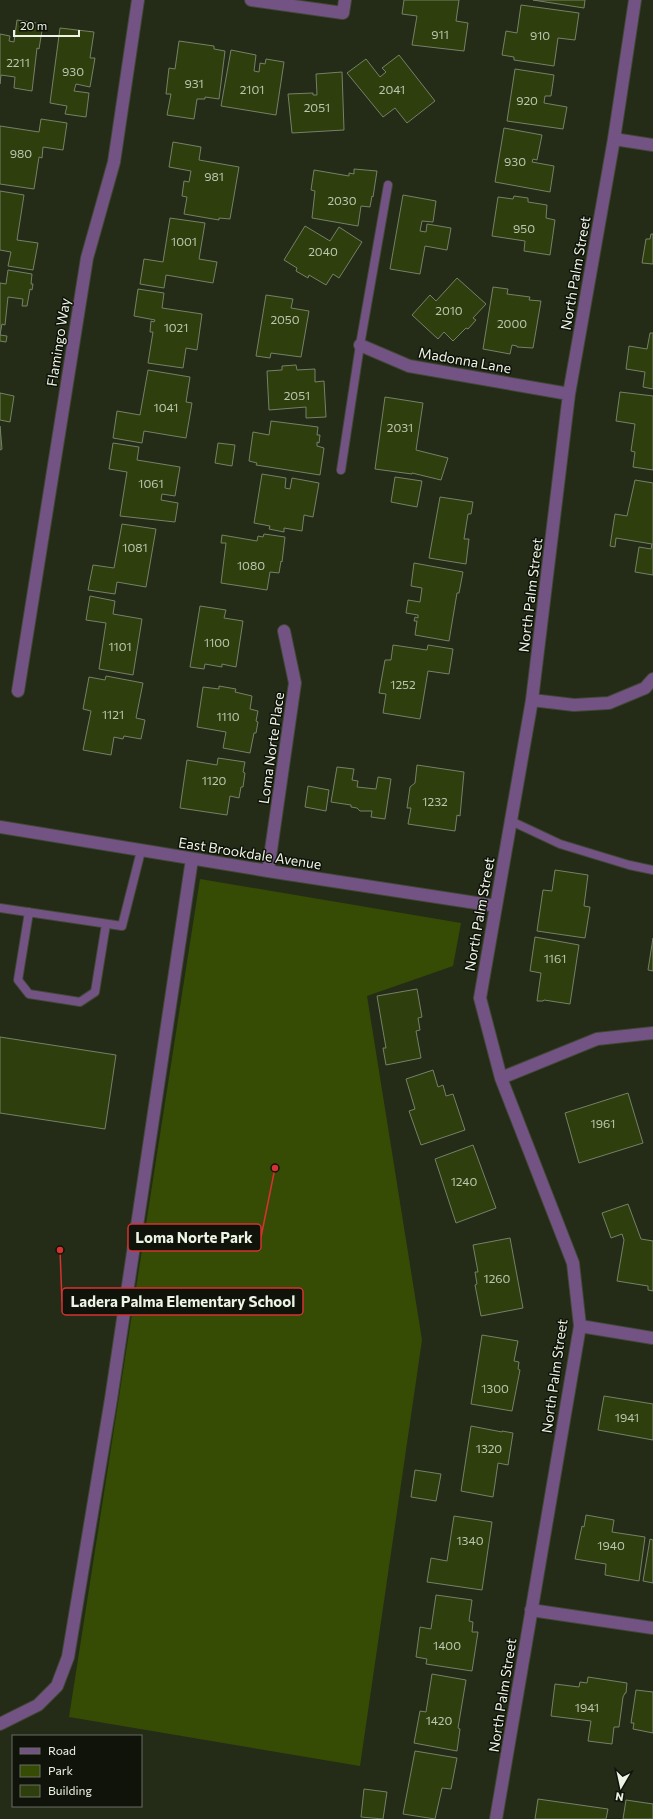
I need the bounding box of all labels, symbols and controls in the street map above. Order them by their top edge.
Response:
scale bar [14,12,79,38]
text: 20 m [20,18,47,32]
house number: 911 [431,27,449,41]
house number: 910 [530,28,550,42]
house number: 2211 [6,55,30,69]
house number: 930 [62,64,84,78]
house number: 931 [184,76,204,90]
house number: 2101 [240,82,264,96]
house number: 2041 [379,82,405,96]
house number: 920 [516,93,538,107]
house number: 2051 [304,100,330,114]
house number: 980 [10,146,32,160]
house number: 930 [504,154,526,168]
house number: 981 [204,169,224,183]
house number: 2030 [327,193,357,207]
street label: North Palm Street [557,215,593,331]
house number: 950 [513,221,535,235]
house number: 1001 [171,234,197,248]
house number: 2040 [308,244,338,258]
street label: Flamingo Way [43,297,73,387]
house number: 2010 [435,303,463,317]
house number: 2050 [270,312,300,326]
house number: 2000 [497,316,527,330]
house number: 1021 [164,320,188,334]
street label: Madonna Lane [417,343,513,377]
house number: 2051 [284,388,310,402]
house number: 1041 [154,400,178,414]
house number: 2031 [387,420,413,434]
house number: 1061 [138,476,164,490]
street label: North Palm Street [515,537,545,653]
house number: 1081 [122,540,148,554]
house number: 1080 [237,558,265,572]
house number: 1100 [204,635,230,649]
house number: 1101 [108,639,132,653]
house number: 1252 [390,677,416,691]
street label: Loma Norte Place [255,691,287,805]
house number: 1121 [102,707,124,721]
house number: 1110 [216,709,240,723]
house number: 1120 [202,773,227,787]
house number: 1232 [422,794,448,808]
street label: East Brookdale Avenue [177,833,323,873]
street label: North Palm Street [461,856,497,972]
house number: 1161 [544,951,566,965]
house number: 1961 [591,1116,615,1130]
house number: 1240 [451,1174,477,1188]
callout: Loma Norte Park [128,1224,261,1251]
text: Loma Norte Park [135,1228,253,1246]
house number: 1260 [484,1271,511,1285]
callout: Ladera Palma Elementary School [62,1288,303,1315]
text: Ladera Palma Elementary School [71,1292,295,1310]
street label: North Palm Street [538,1318,570,1434]
house number: 1300 [481,1381,509,1395]
house number: 1941 [615,1410,639,1424]
house number: 1320 [476,1441,502,1455]
house number: 1340 [456,1533,484,1547]
house number: 1940 [597,1538,625,1552]
street label: North Palm Street [485,1637,519,1753]
house number: 1400 [433,1638,461,1652]
house number: 1941 [575,1700,599,1714]
house number: 1420 [426,1713,452,1727]
legend [12,1735,142,1807]
text: Road [48,1743,76,1757]
text: Park [48,1763,74,1777]
north arrow [601,1767,641,1807]
text: Building [48,1783,92,1797]
text: N [614,1790,624,1804]

